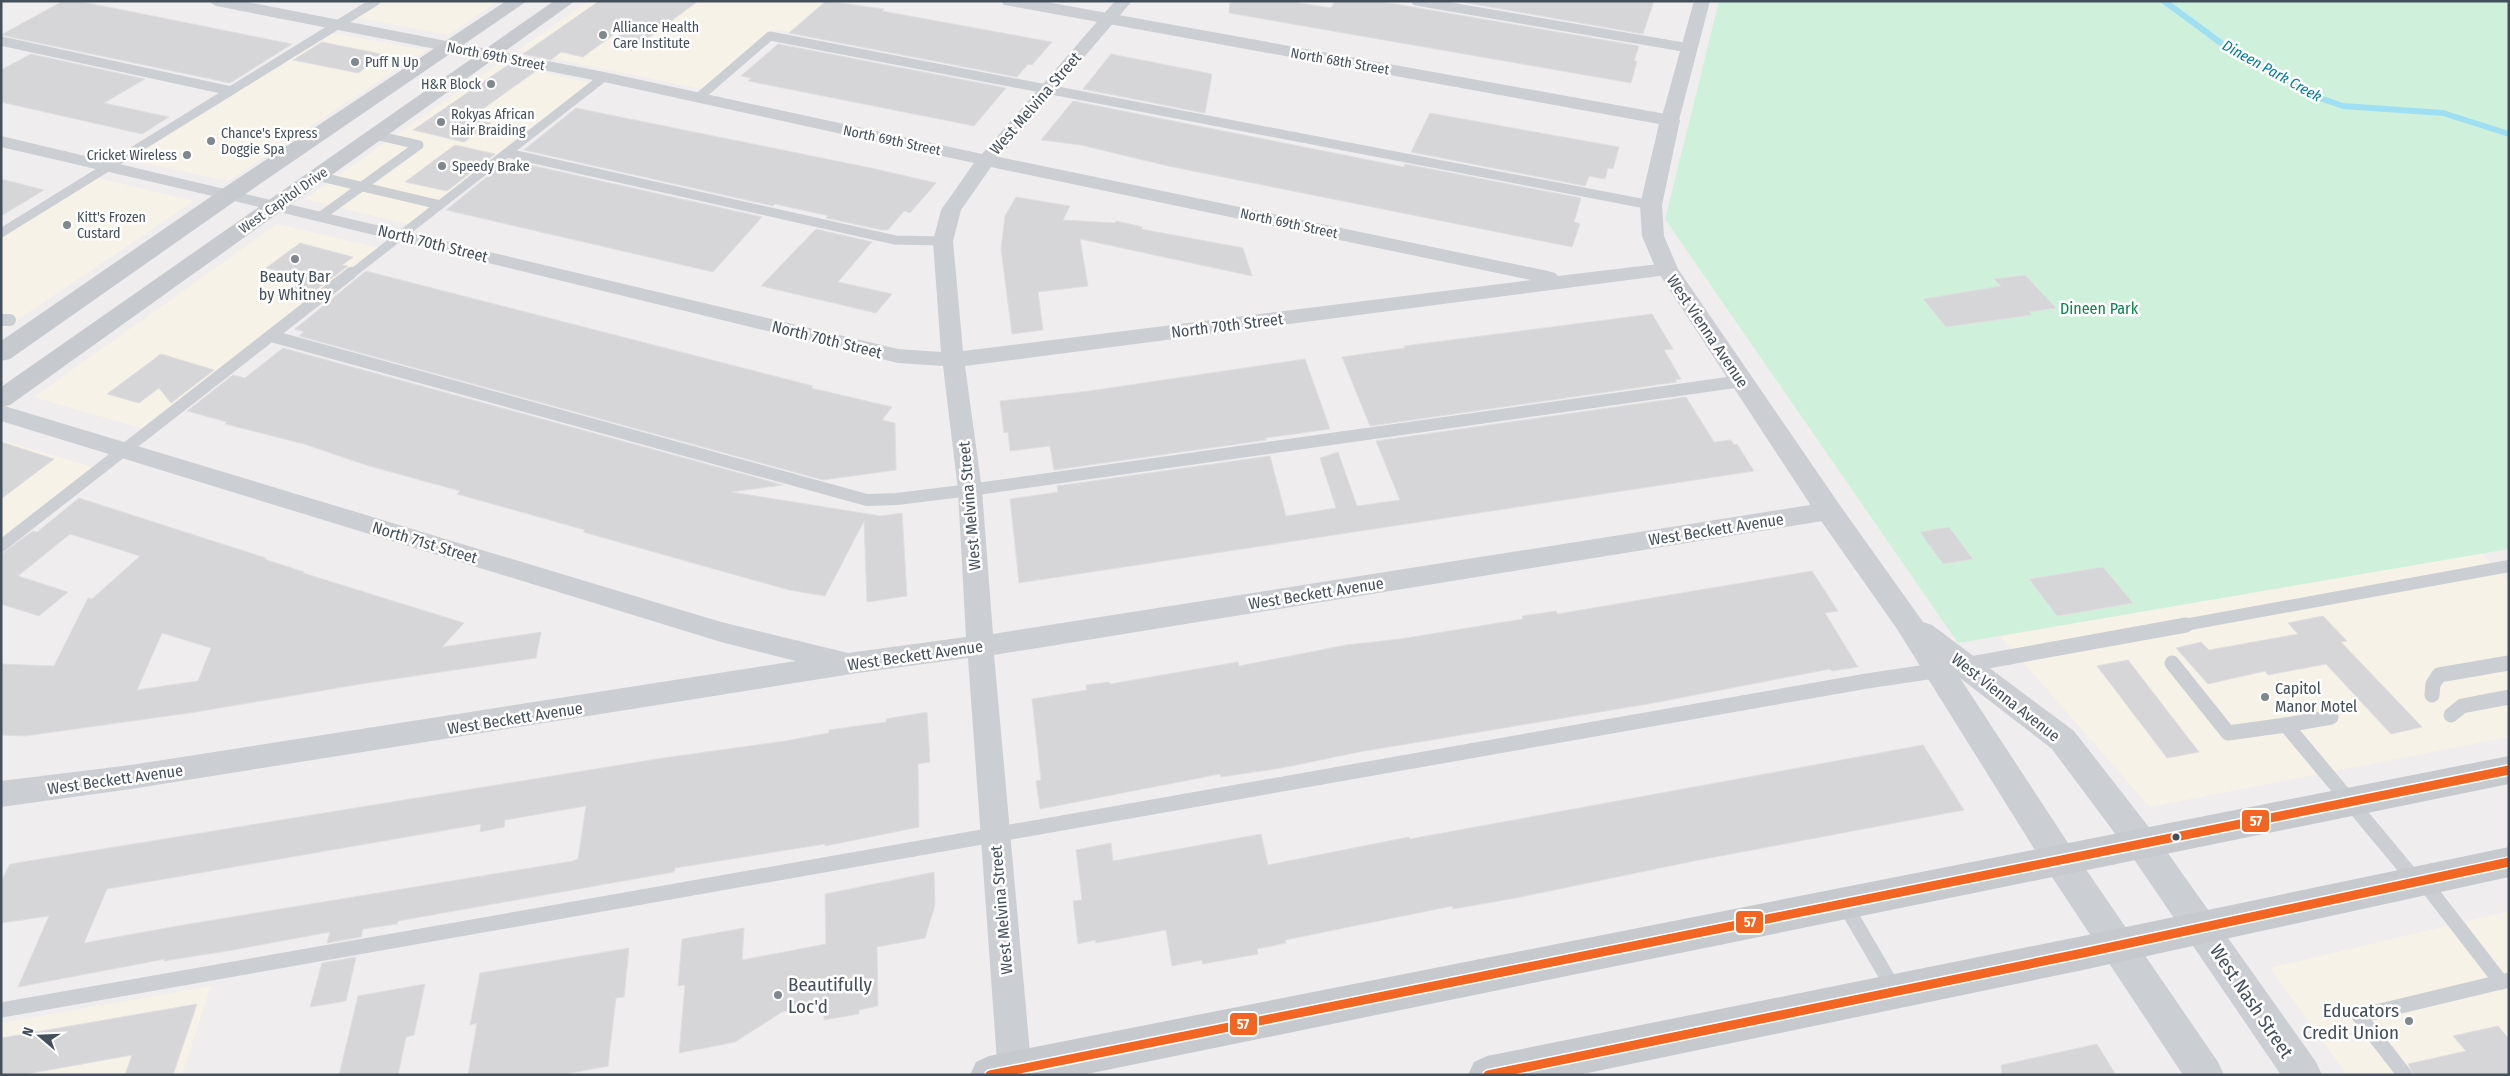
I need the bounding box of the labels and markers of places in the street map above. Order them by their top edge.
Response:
place label: Alliance Health Care Institute [613,19,699,52]
marker: Alliance Health Care Institute [597,29,609,41]
place label: Puff N Up [365,54,419,71]
marker: Puff N Up [349,56,361,68]
place label: H&R Block [421,76,481,93]
marker: H&R Block [485,78,497,90]
place label: Rokyas African Hair Braiding [451,106,535,139]
marker: Rokyas African Hair Braiding [435,116,447,128]
place label: Chance's Express Doggie Spa [221,125,317,158]
marker: Chance's Express Doggie Spa [205,135,217,147]
place label: Cricket Wireless [87,147,177,164]
marker: Cricket Wireless [181,149,193,161]
place label: Speedy Brake [452,158,530,175]
marker: Speedy Brake [436,160,448,172]
place label: Kitt's Frozen Custard [77,209,146,242]
marker: Kitt's Frozen Custard [61,219,73,231]
marker: Beauty Bar by Whitney [289,253,301,265]
place label: Beauty Bar by Whitney [259,267,332,304]
place label: Capitol Manor Motel [2275,679,2357,716]
marker: Capitol Manor Motel [2259,691,2271,703]
unlabelled marker [2171,832,2181,842]
place label: Beautifully Loc'd [788,973,872,1018]
marker: Beautifully Loc'd [772,989,784,1001]
place label: Educators Credit Union [2303,999,2399,1044]
marker: Educators Credit Union [2403,1015,2415,1027]

